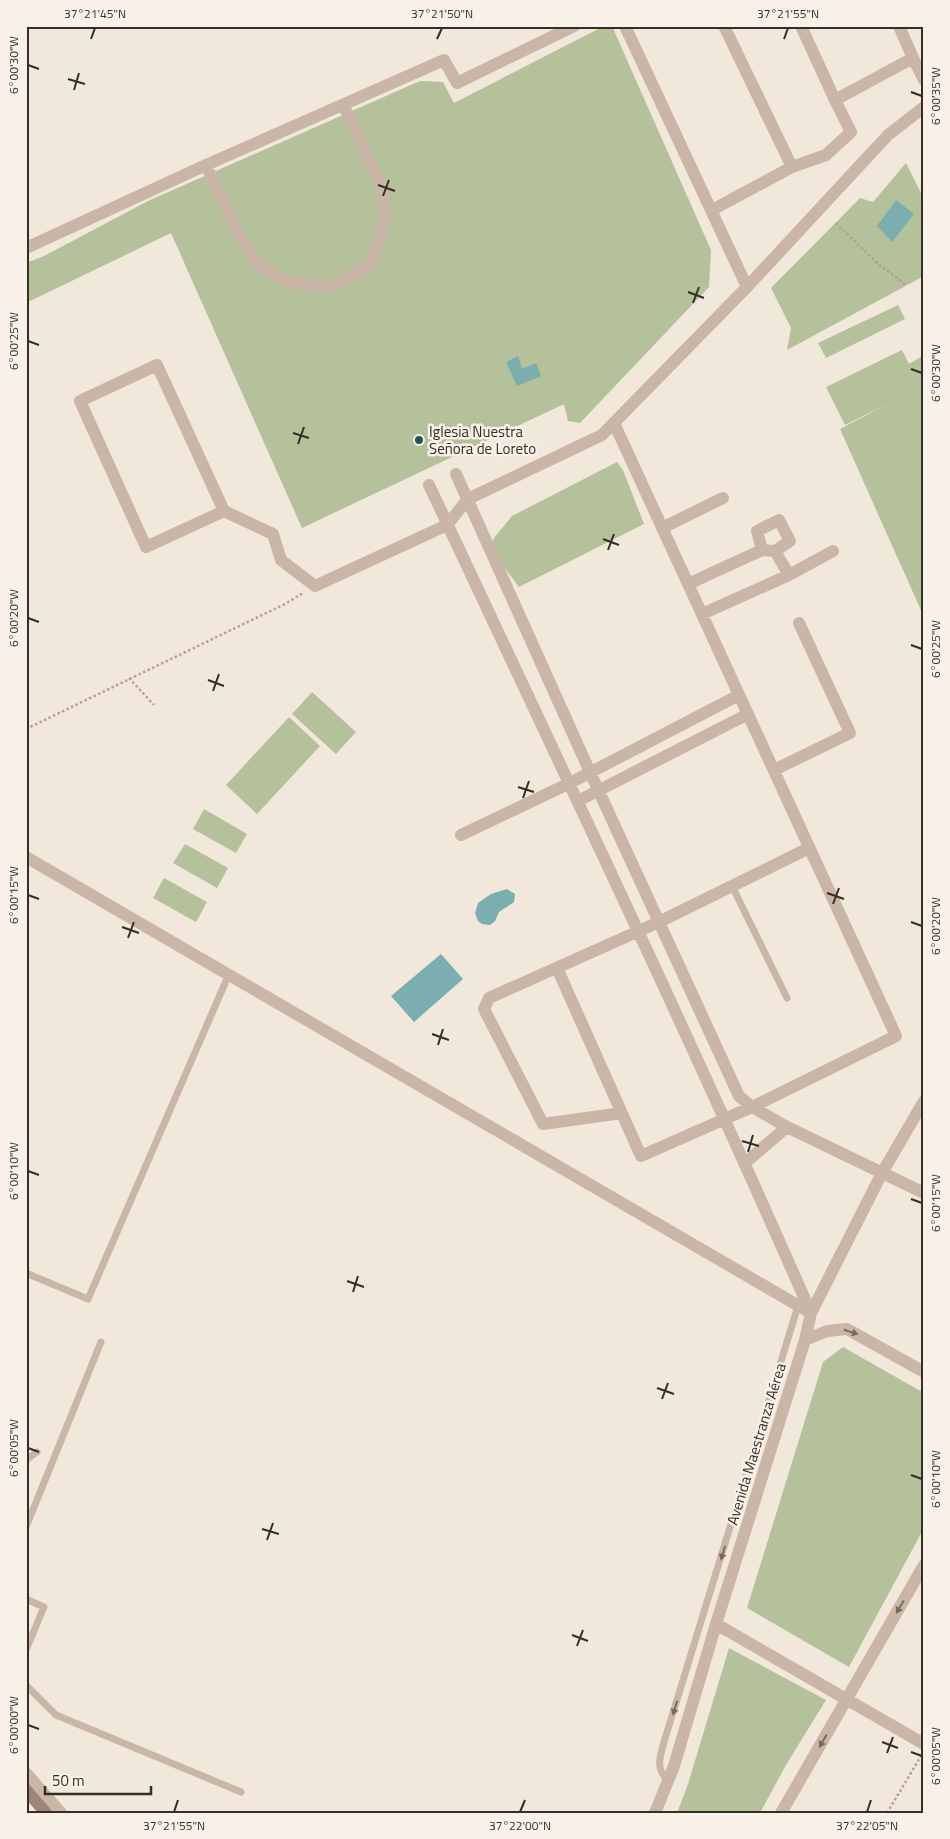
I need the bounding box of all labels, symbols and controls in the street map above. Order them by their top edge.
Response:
text: 37°21'45"N [64,4,126,23]
text: 37°21'50"N [411,4,473,23]
text: 37°21'55"N [757,4,819,23]
text: 6°00'30"W [4,36,23,94]
text: 6°00'35"W [926,67,945,125]
text: 6°00'25"W [4,312,23,370]
text: 6°00'30"W [926,344,945,402]
place label: Iglesia Nuestra Señora de Loreto [429,420,536,460]
marker: Iglesia Nuestra Señora de Loreto [413,434,425,446]
text: 6°00'20"W [4,589,23,647]
text: 6°00'25"W [926,620,945,678]
text: 6°00'15"W [4,866,23,924]
text: 6°00'20"W [926,897,945,955]
text: 6°00'10"W [4,1142,23,1200]
text: 6°00'15"W [926,1174,945,1232]
one-way arrow [844,1329,859,1337]
street label: Avenida Maestranza Aérea [720,1360,792,1528]
text: 6°00'05"W [4,1419,23,1477]
text: 6°00'10"W [926,1450,945,1508]
one-way arrow [718,1546,726,1561]
one-way arrow [895,1601,904,1614]
text: 6°00'00"W [4,1696,23,1754]
one-way arrow [670,1701,678,1716]
text: 6°00'05"W [926,1727,945,1785]
one-way arrow [818,1734,827,1747]
scale bar [45,1764,151,1796]
text: 50 m [52,1769,85,1792]
text: 37°21'55"N [143,1816,205,1835]
text: 37°22'00"N [489,1816,551,1835]
text: 37°22'05"N [836,1816,898,1835]

